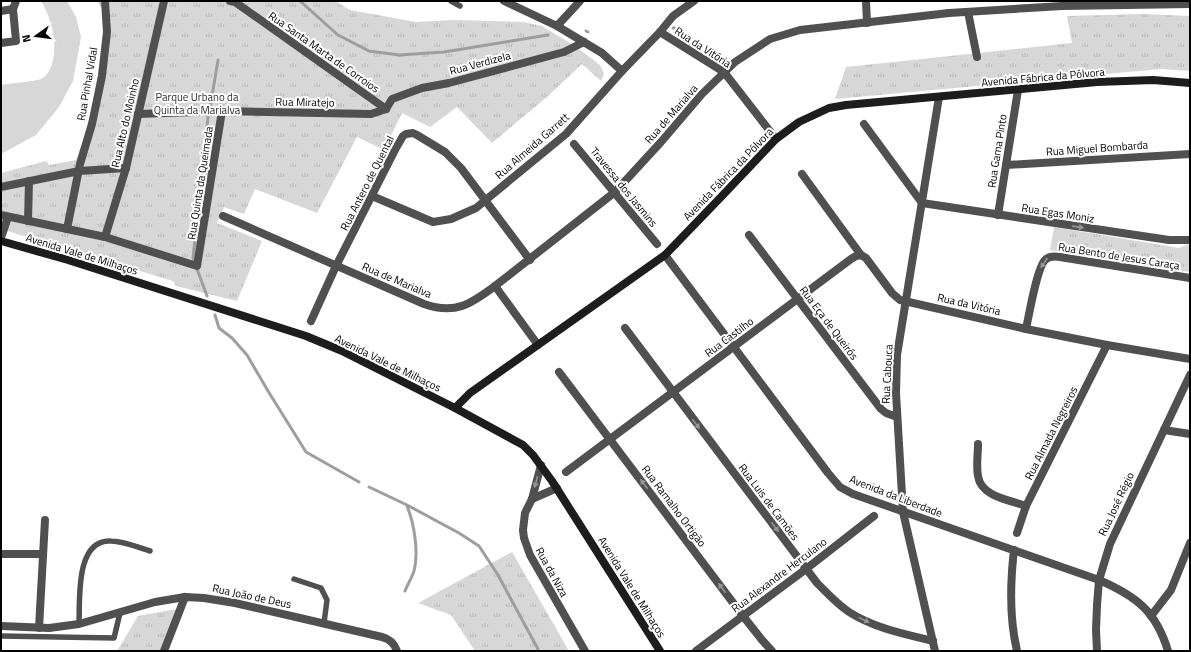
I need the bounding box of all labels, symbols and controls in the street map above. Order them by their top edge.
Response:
street label: Rua Santa Marta de Corroios [265,8,383,96]
north arrow [16,16,56,56]
street label: Rua da Vitória [672,23,735,72]
text: N [18,33,35,44]
street label: Rua Pinhal Vidal [73,46,101,122]
street label: Rua Verdizela [448,47,513,79]
street label: Avenida Fábrica da Pólvora [981,64,1106,90]
street label: Rua Alto do Moinho [107,77,143,169]
street label: Rua de Marialva [641,80,702,147]
park label: Parque Urbano da Quinta da Marialva [154,89,241,118]
street label: Rua Miratejo [275,93,335,111]
street label: Rua Almeida Garrett [491,109,573,183]
street label: Rua Gama Pinto [983,113,1011,189]
street label: Avenida Fábrica da Pólvora [679,124,777,224]
street label: Rua Quinta da Queimada [183,125,217,241]
street label: Rua Antero de Quental [336,133,398,233]
street label: Rua Miguel Bombarda [1045,136,1149,160]
street label: Travessa dos Jasmins [587,144,661,230]
street label: Rua Egas Moniz [1020,199,1096,227]
one-way arrow [1072,224,1084,230]
street label: Avenida Vale de Milhaços [24,229,140,279]
street label: Rua Bento de Jesus Caraça [1057,238,1181,274]
street label: Rua de Marialva [360,258,435,302]
one-way arrow [1040,258,1048,269]
street label: Rua Eça de Queirós [796,283,862,363]
street label: Rua da Vitória [936,289,1003,319]
street label: Rua Castilho [701,313,757,361]
street label: Avenida Vale de Milhaços [332,330,444,396]
street label: Rua Cabouca [877,343,897,404]
street label: Rua Almada Negreiros [1021,384,1081,482]
one-way arrow [692,418,701,429]
street label: Rua Luis de Camões [735,460,803,544]
street label: Rua Ramalho Ortigão [638,462,710,550]
street label: Rua José Régio [1094,469,1138,538]
street label: Avenida da Liberdade [847,471,945,521]
one-way arrow [533,476,539,488]
one-way arrow [639,478,648,489]
one-way arrow [771,522,779,533]
street label: Avenida Vale de Milhaços [594,533,670,641]
street label: Rua Alexandre Herculano [728,534,830,616]
street label: Rua da Niza [532,544,572,600]
street label: Rua João de Deus [211,580,293,612]
one-way arrow [718,582,726,593]
one-way arrow [858,617,870,623]

